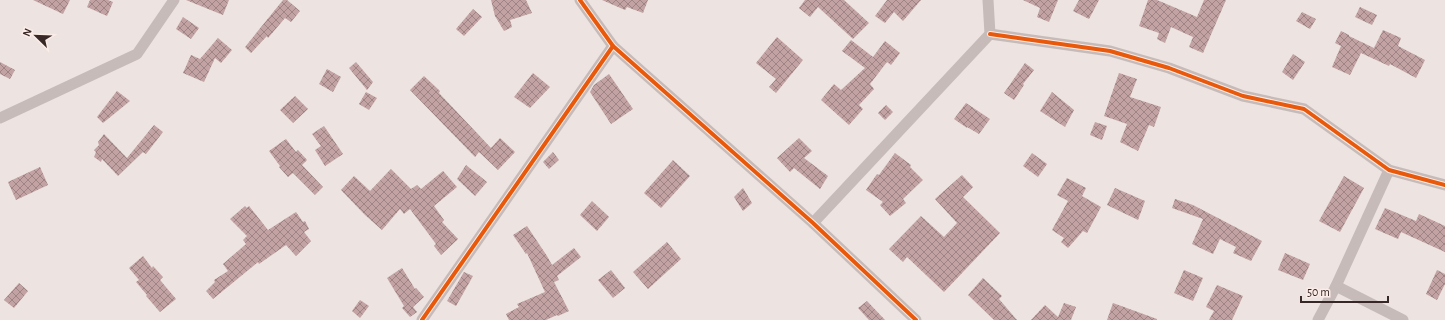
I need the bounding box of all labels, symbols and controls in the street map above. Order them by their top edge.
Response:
north arrow [16,16,56,56]
text: N [21,27,34,38]
scale bar [1301,278,1388,304]
text: 50 m [1307,286,1330,298]

